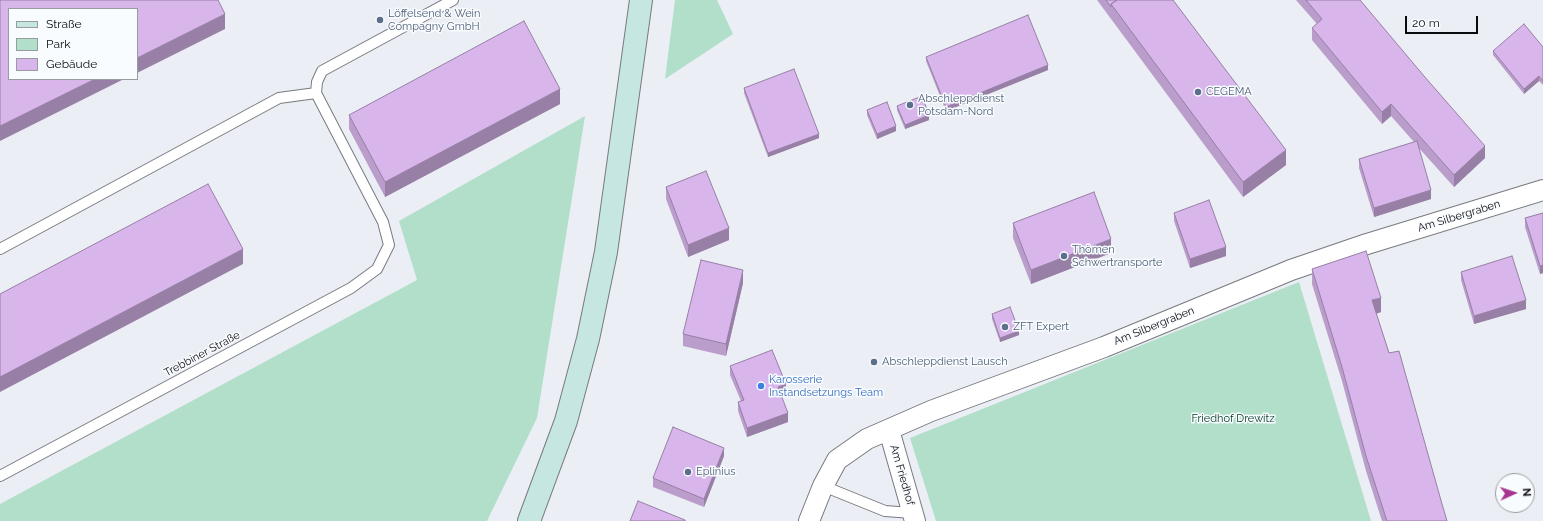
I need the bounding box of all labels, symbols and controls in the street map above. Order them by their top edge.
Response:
place label: Löffelsend & Wein Compagny GmbH [388,7,480,33]
legend [8,8,138,80]
scale bar [1407,8,1480,34]
marker: Löffelsend & Wein Compagny GmbH [375,15,385,25]
text: 20 m [1412,16,1440,30]
text: Straße [46,17,82,31]
text: Park [46,37,71,51]
text: Gebäude [46,57,97,71]
place label: CEGEMA [1206,85,1252,99]
marker: CEGEMA [1193,87,1203,97]
place label: Abschleppdienst Potsdam-Nord [918,92,1004,118]
marker: Abschleppdienst Potsdam-Nord [905,100,915,110]
street label: Am Silbergraben [1416,197,1502,235]
place label: Thömen Schwertransporte [1072,243,1163,269]
marker: Thömen Schwertransporte [1059,251,1069,261]
street label: Am Silbergraben [1112,304,1196,348]
place label: ZFT Expert [1013,320,1069,334]
marker: ZFT Expert [1000,322,1010,332]
street label: Trebbiner Straße [162,328,242,380]
place label: Abschleppdienst Lausch [882,355,1008,369]
marker: Abschleppdienst Lausch [869,357,879,367]
place label: Karosserie Instandsetzungs Team [769,373,883,399]
marker: Karosserie Instandsetzungs Team [756,381,766,391]
park label: Friedhof Drewitz [1191,412,1275,426]
street label: Am Friedhof [887,443,917,507]
place label: Eplinius [696,465,735,479]
marker: Eplinius [683,467,693,477]
north arrow [1495,473,1535,513]
text: N [1520,488,1533,497]

